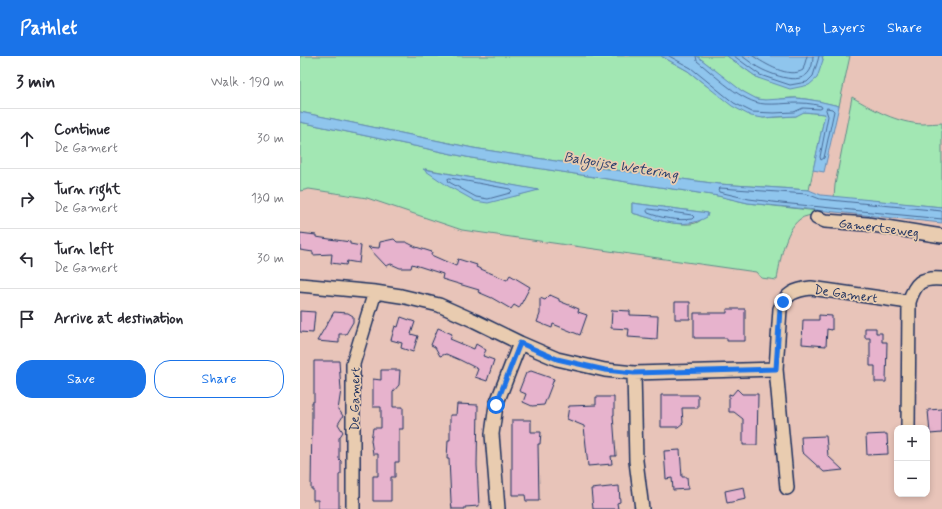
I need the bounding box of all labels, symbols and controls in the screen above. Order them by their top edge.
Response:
text: Pathlet [20,16,77,41]
text: Map [775,19,801,37]
text: Layers [823,19,865,37]
text: Share [887,19,922,37]
text: 3 min [16,71,55,93]
text: Walk · 190 m [211,74,284,91]
text: Continue [54,120,110,140]
icon: ahead [16,128,38,150]
text: 30 m [257,130,284,147]
text: De Gamert [54,140,118,157]
water label: Balgoijse Wetering [562,148,680,186]
text: Turn right [54,180,121,200]
icon: right [16,188,38,210]
text: 130 m [251,190,284,207]
text: De Gamert [54,200,118,217]
street label: Gamertseweg [838,215,920,242]
text: Turn left [54,240,114,260]
icon: left [16,248,38,270]
text: 30 m [257,250,284,267]
text: De Gamert [54,260,118,277]
street label: De Gamert [813,282,879,307]
route end [774,293,792,311]
icon: arrive [16,308,38,330]
text: Arrive at destination [54,309,183,329]
button: Save [16,360,146,398]
button: Share [154,360,284,398]
street label: De Gamert [346,367,365,431]
route start [487,396,505,414]
map controls [894,425,930,497]
button: + [894,425,930,461]
button: − [894,461,930,497]

